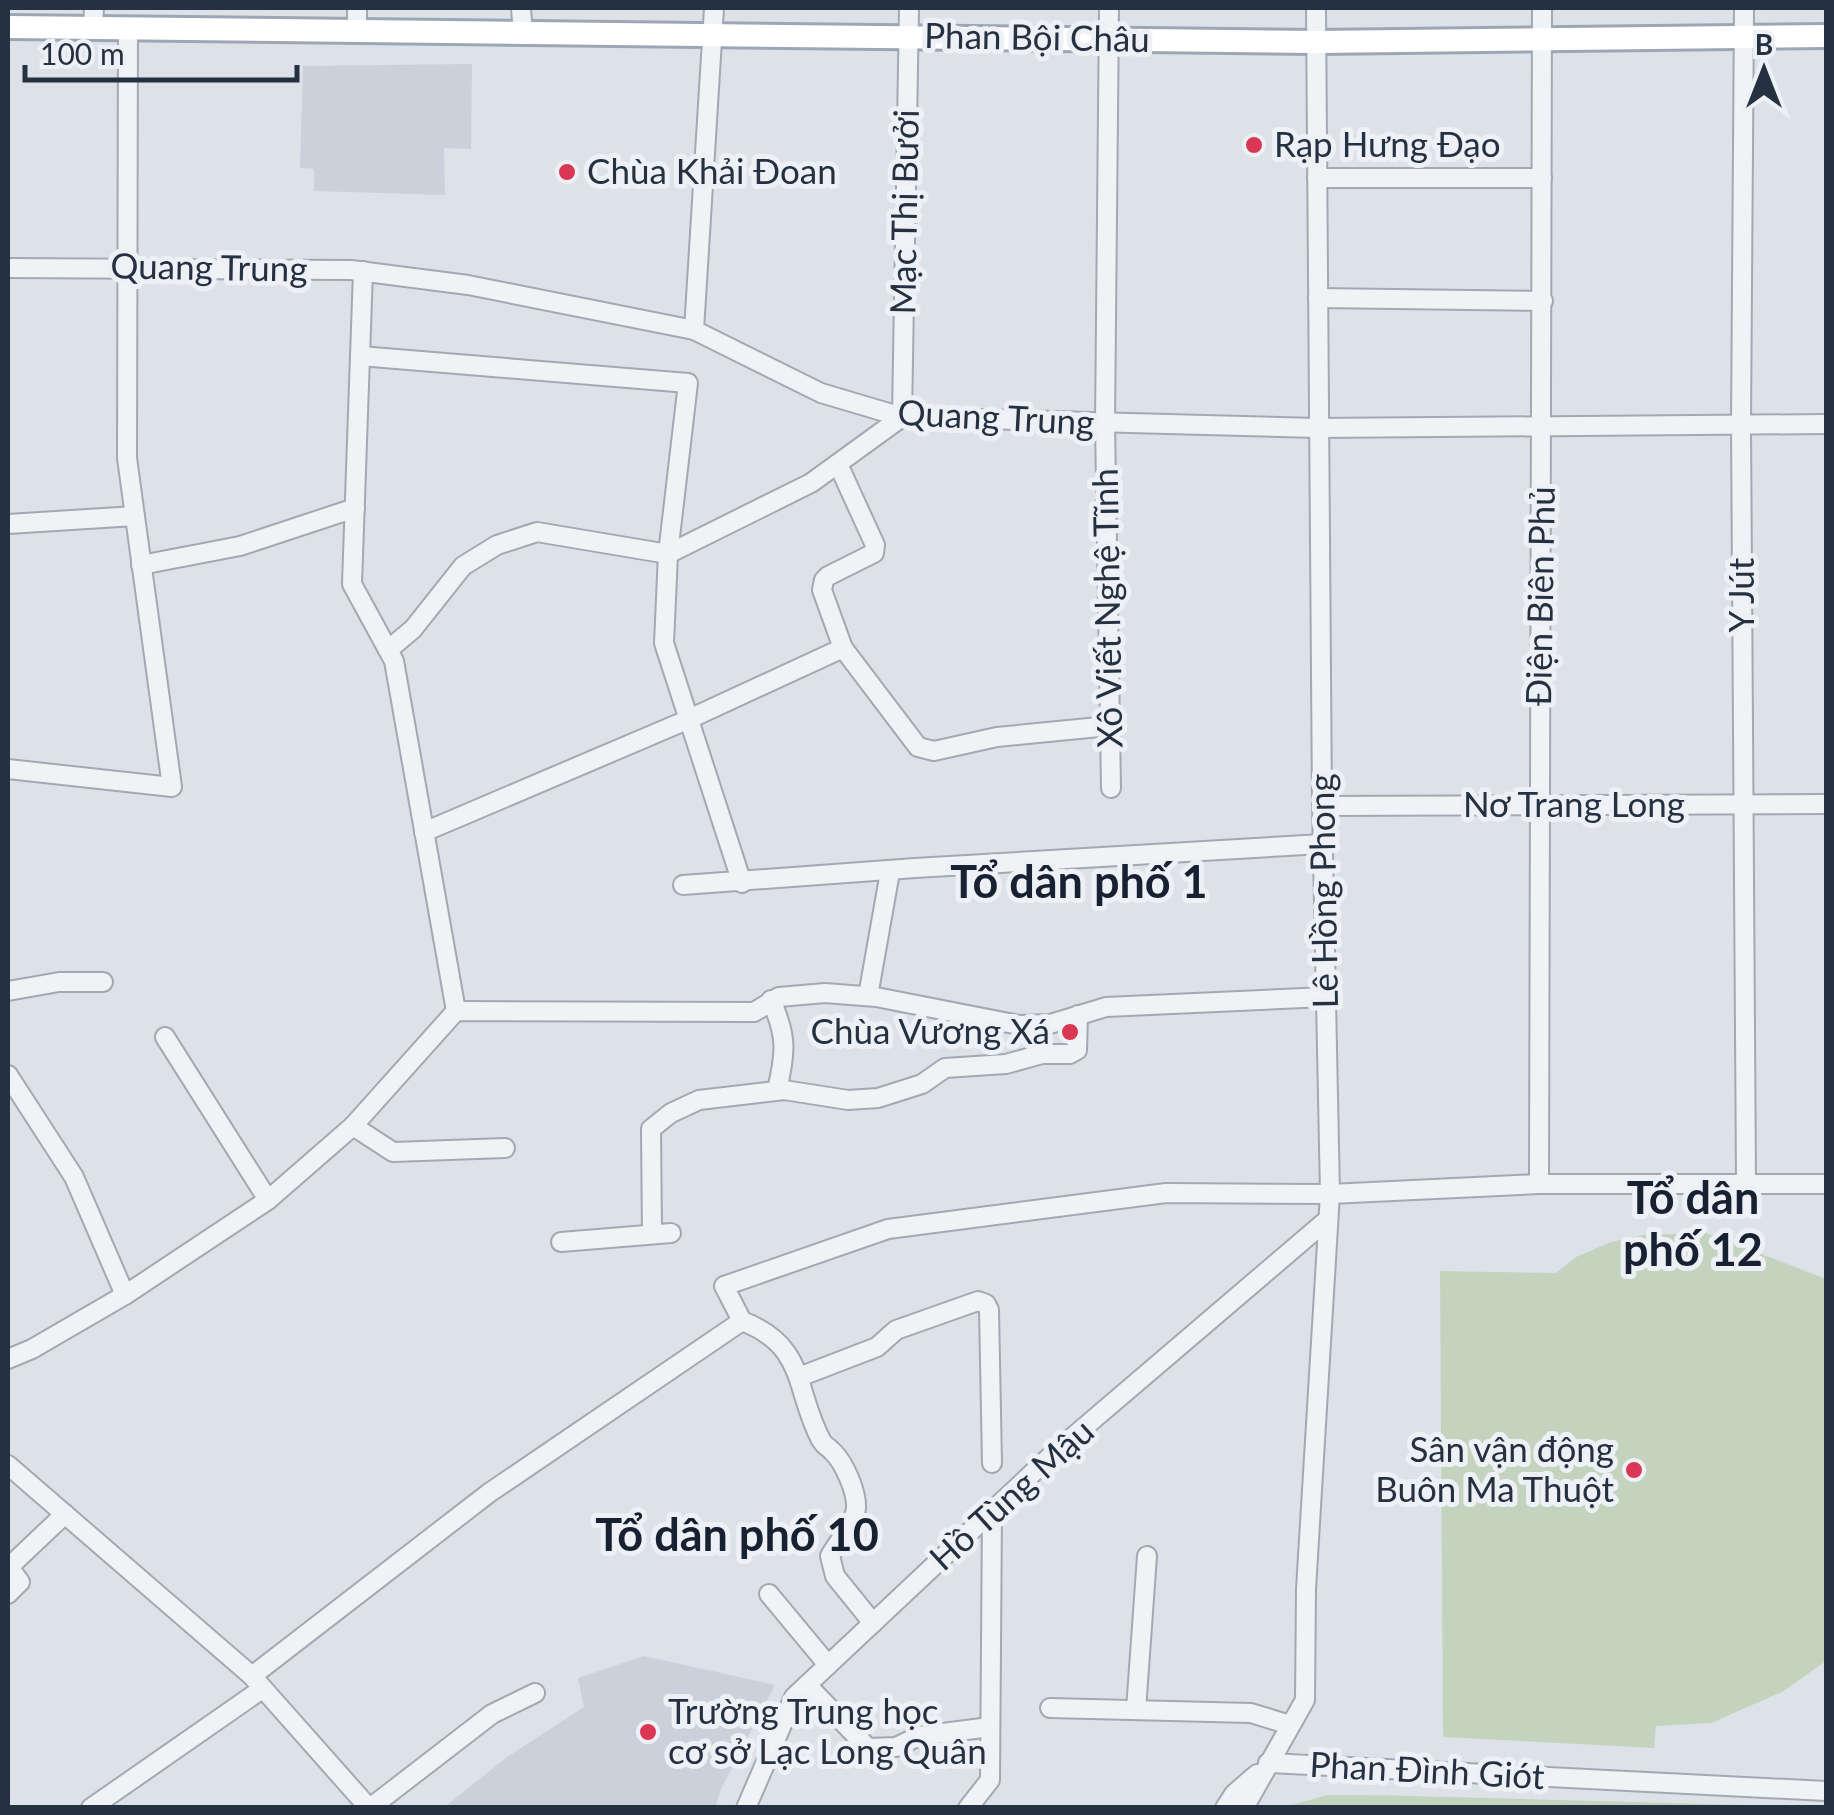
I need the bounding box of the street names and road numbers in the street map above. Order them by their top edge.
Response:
street label: Phan Bội Châu [924,13,1150,59]
street label: Mạc Thị Bưởi [880,109,926,315]
street label: Quang Trung [110,243,308,289]
street label: Quang Trung [897,390,1096,442]
street label: Xô Viết Nghệ Tĩnh [1083,468,1129,748]
street label: Điện Biên Phủ [1516,486,1562,706]
street label: Y Jút [1719,557,1761,632]
street label: Lê Hồng Phong [1299,773,1345,1009]
street label: Nơ Trang Long [1463,782,1685,824]
street label: Hồ Tùng Mậu [920,1409,1101,1578]
street label: Phan Đình Giót [1309,1742,1546,1796]

